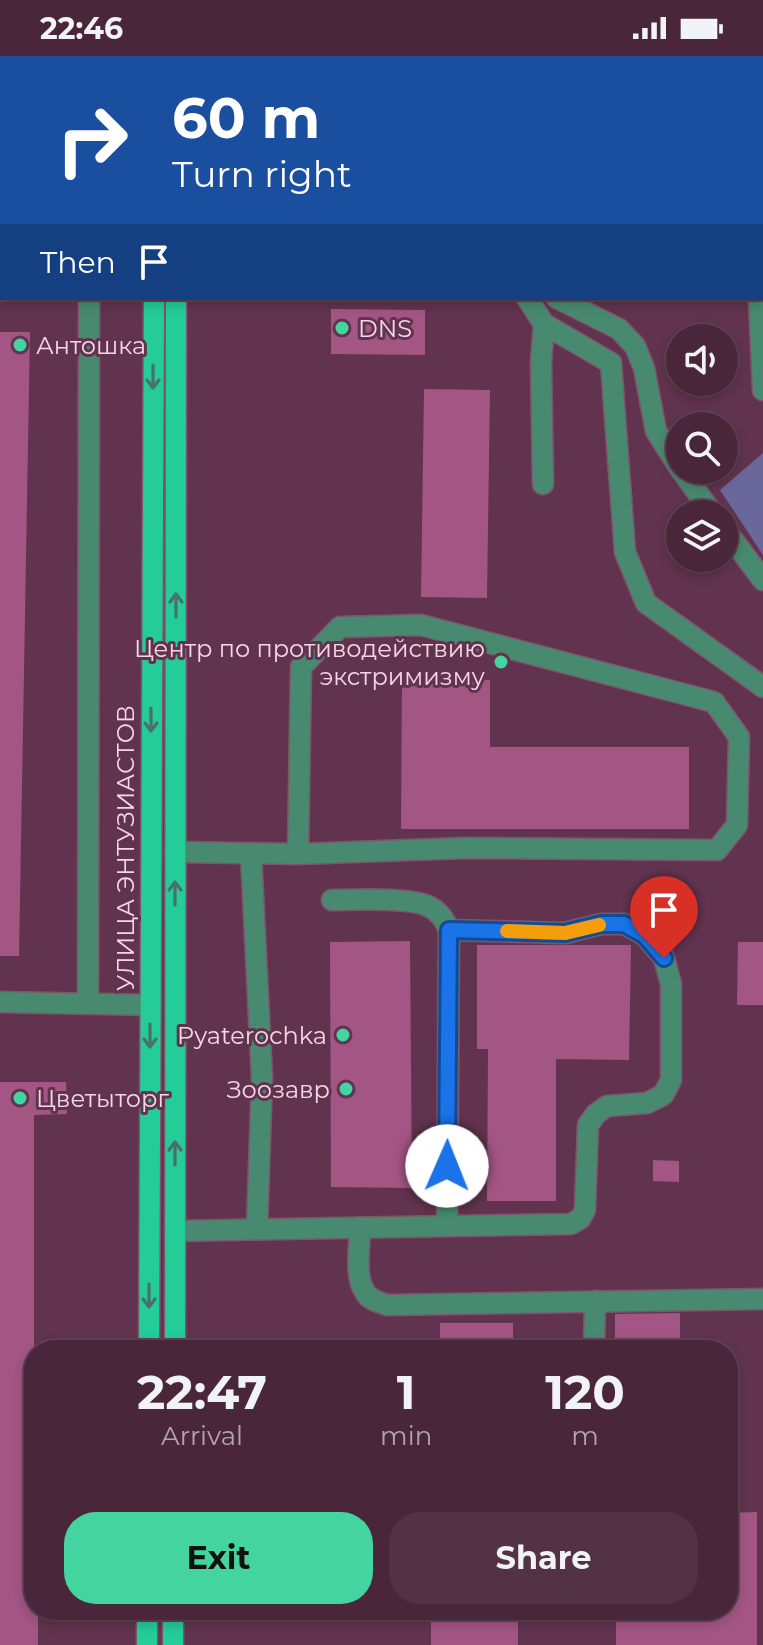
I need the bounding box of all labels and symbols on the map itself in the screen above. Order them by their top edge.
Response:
place label: DNS [358,314,412,343]
marker: DNS [333,319,351,337]
place label: Антошка [36,331,146,360]
marker: Антошка [11,336,29,354]
one-way arrow [145,363,161,390]
one-way arrow [168,592,184,619]
place label: Центр по противодействию экстримизму [134,634,486,691]
marker: Центр по противодействию экстримизму [492,653,510,671]
street label: УЛИЦА ЭНТУЗИАСТОВ [111,705,140,991]
one-way arrow [143,706,159,733]
pin [630,876,698,958]
one-way arrow [167,880,183,907]
place label: Pyaterochka [177,1021,327,1050]
one-way arrow [142,1022,158,1049]
marker: Pyaterochka [334,1026,352,1044]
place label: Зоозавр [227,1075,330,1104]
marker: Зоозавр [337,1080,355,1098]
place label: Цветыторг [36,1084,169,1113]
marker: Цветыторг [11,1089,29,1107]
position arrow [405,1124,489,1208]
one-way arrow [167,1140,183,1167]
one-way arrow [141,1282,157,1309]

